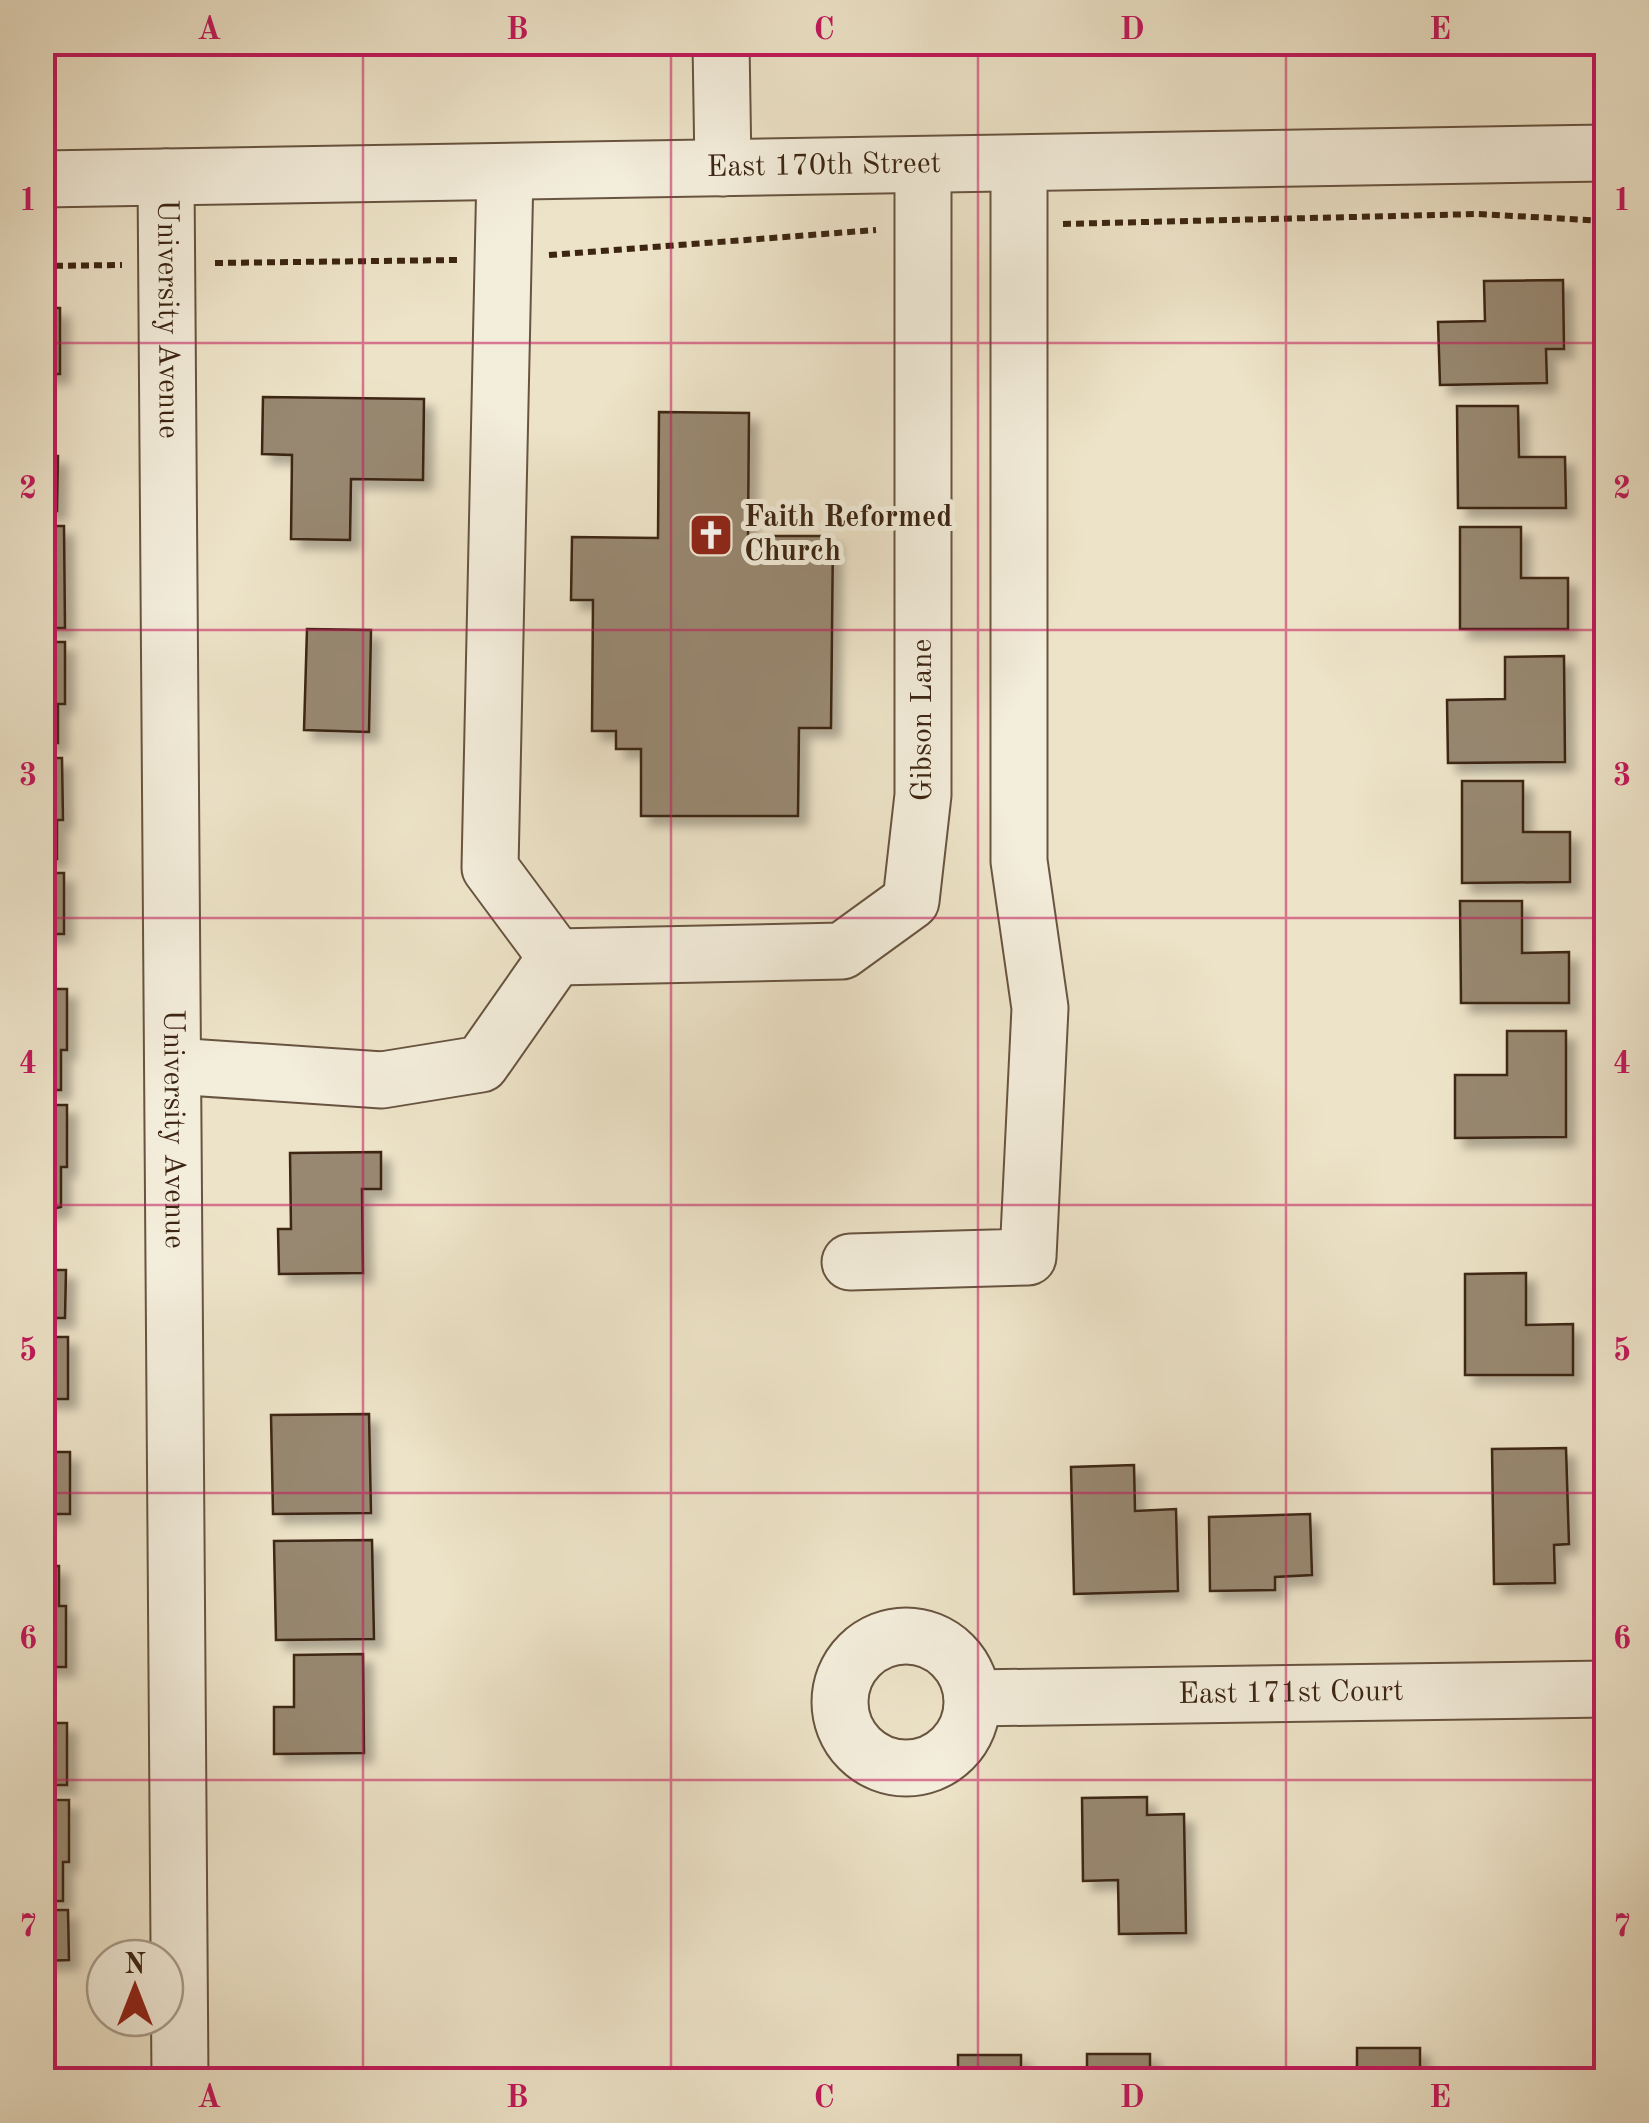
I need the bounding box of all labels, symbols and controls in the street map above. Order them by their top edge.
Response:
text: A [197,15,221,47]
text: B [506,15,528,47]
text: C [813,15,835,47]
text: D [1119,15,1145,47]
text: E [1429,15,1451,47]
street label: East 170th Street [706,149,941,183]
text: 1 [19,186,37,218]
text: 1 [1613,186,1631,218]
street label: University Avenue [151,199,183,439]
text: 2 [19,474,37,506]
text: 2 [1613,474,1631,506]
place label: Faith Reformed Church [744,503,952,567]
church icon: Faith Reformed Church [688,512,734,558]
street label: Gibson Lane [908,639,938,801]
text: 3 [19,761,37,793]
text: 3 [1613,761,1631,793]
street label: University Avenue [157,1009,189,1249]
text: 4 [19,1049,37,1081]
text: 4 [1613,1049,1631,1081]
text: 5 [19,1336,37,1368]
text: 5 [1613,1336,1631,1368]
text: 6 [19,1624,37,1656]
text: 6 [1613,1624,1631,1656]
street label: East 171st Court [1178,1677,1404,1710]
text: 7 [19,1912,37,1944]
text: 7 [1613,1912,1631,1944]
north arrow [85,1938,185,2038]
text: N [124,1952,146,1980]
text: A [197,2083,221,2115]
text: B [506,2083,528,2115]
text: C [813,2083,835,2115]
text: D [1119,2083,1145,2115]
text: E [1429,2083,1451,2115]

